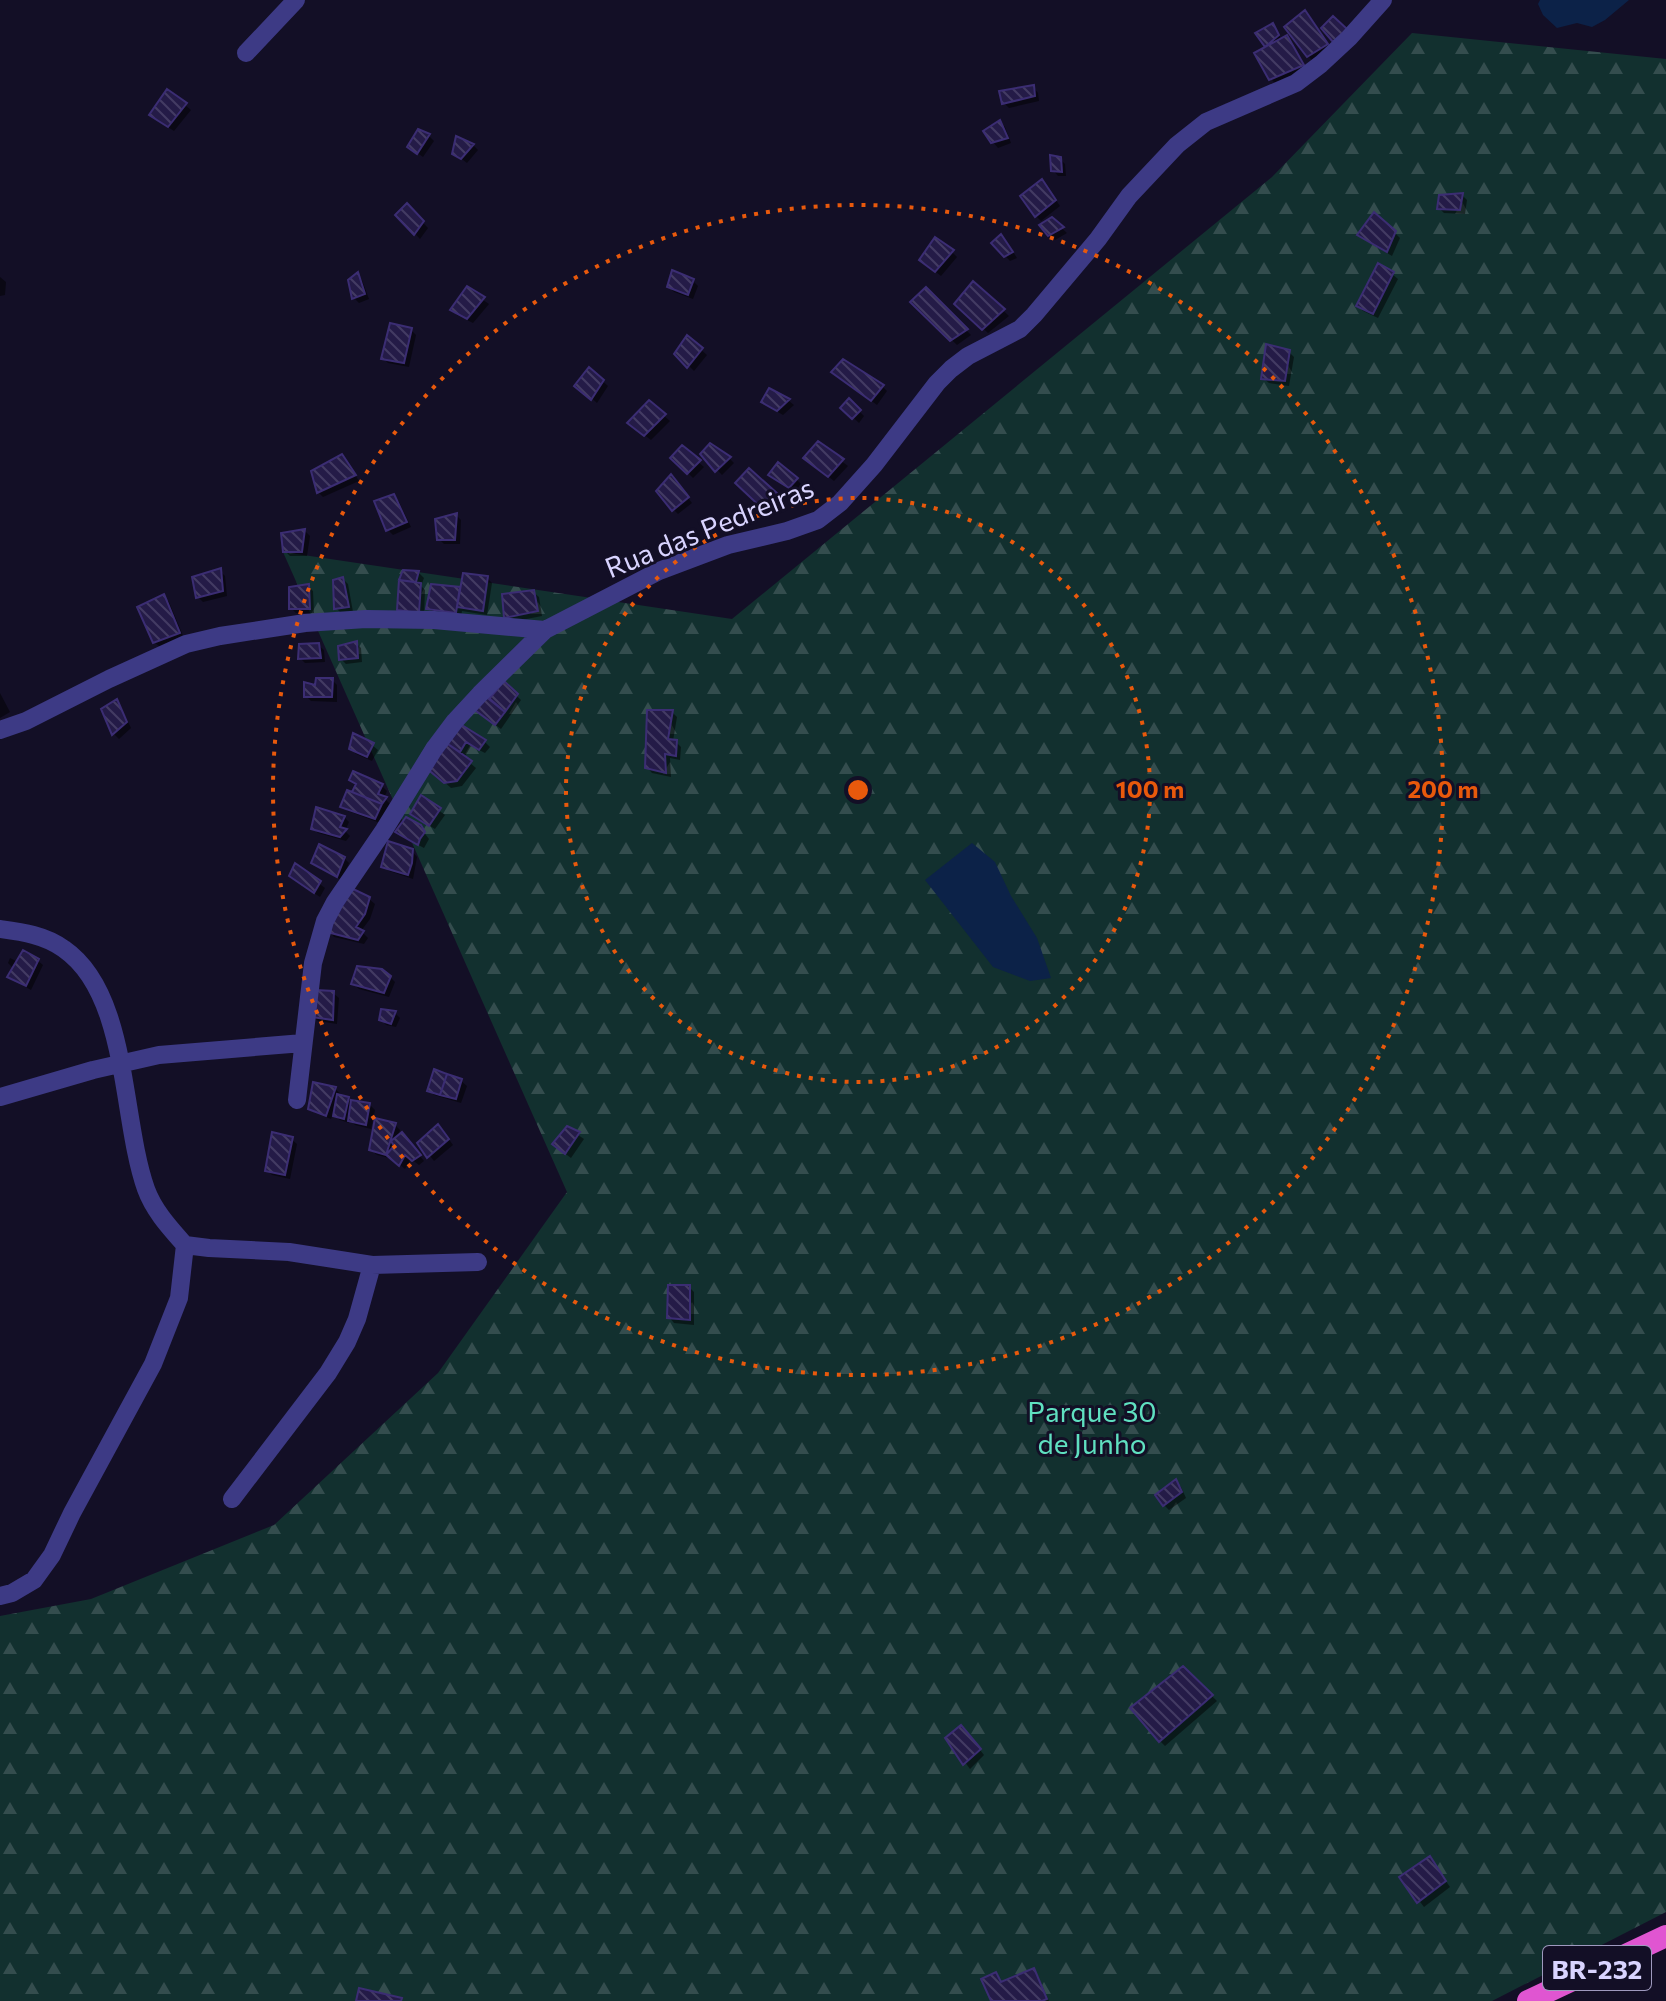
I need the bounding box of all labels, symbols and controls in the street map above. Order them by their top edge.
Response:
street label: Rua das Pedreiras [600,470,818,584]
text: 100 m [1116,774,1184,803]
text: 200 m [1408,774,1478,803]
centre of rings [844,776,872,804]
park label: Parque 30 de Junho [1027,1394,1157,1460]
road number: BR-232 [1543,1946,1651,1990]

